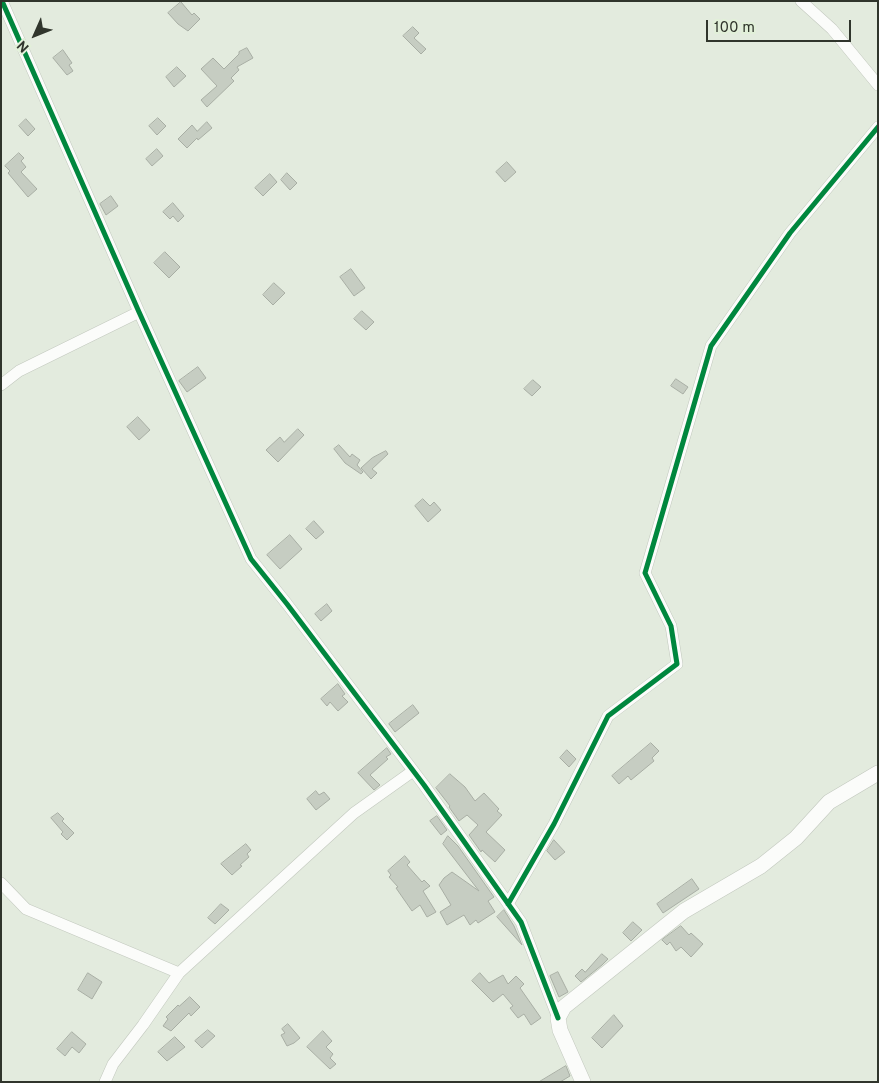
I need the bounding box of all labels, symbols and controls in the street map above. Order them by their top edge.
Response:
north arrow [10,10,60,60]
scale bar [709,10,854,42]
text: 100 m [714,19,755,38]
text: N [14,36,33,55]

